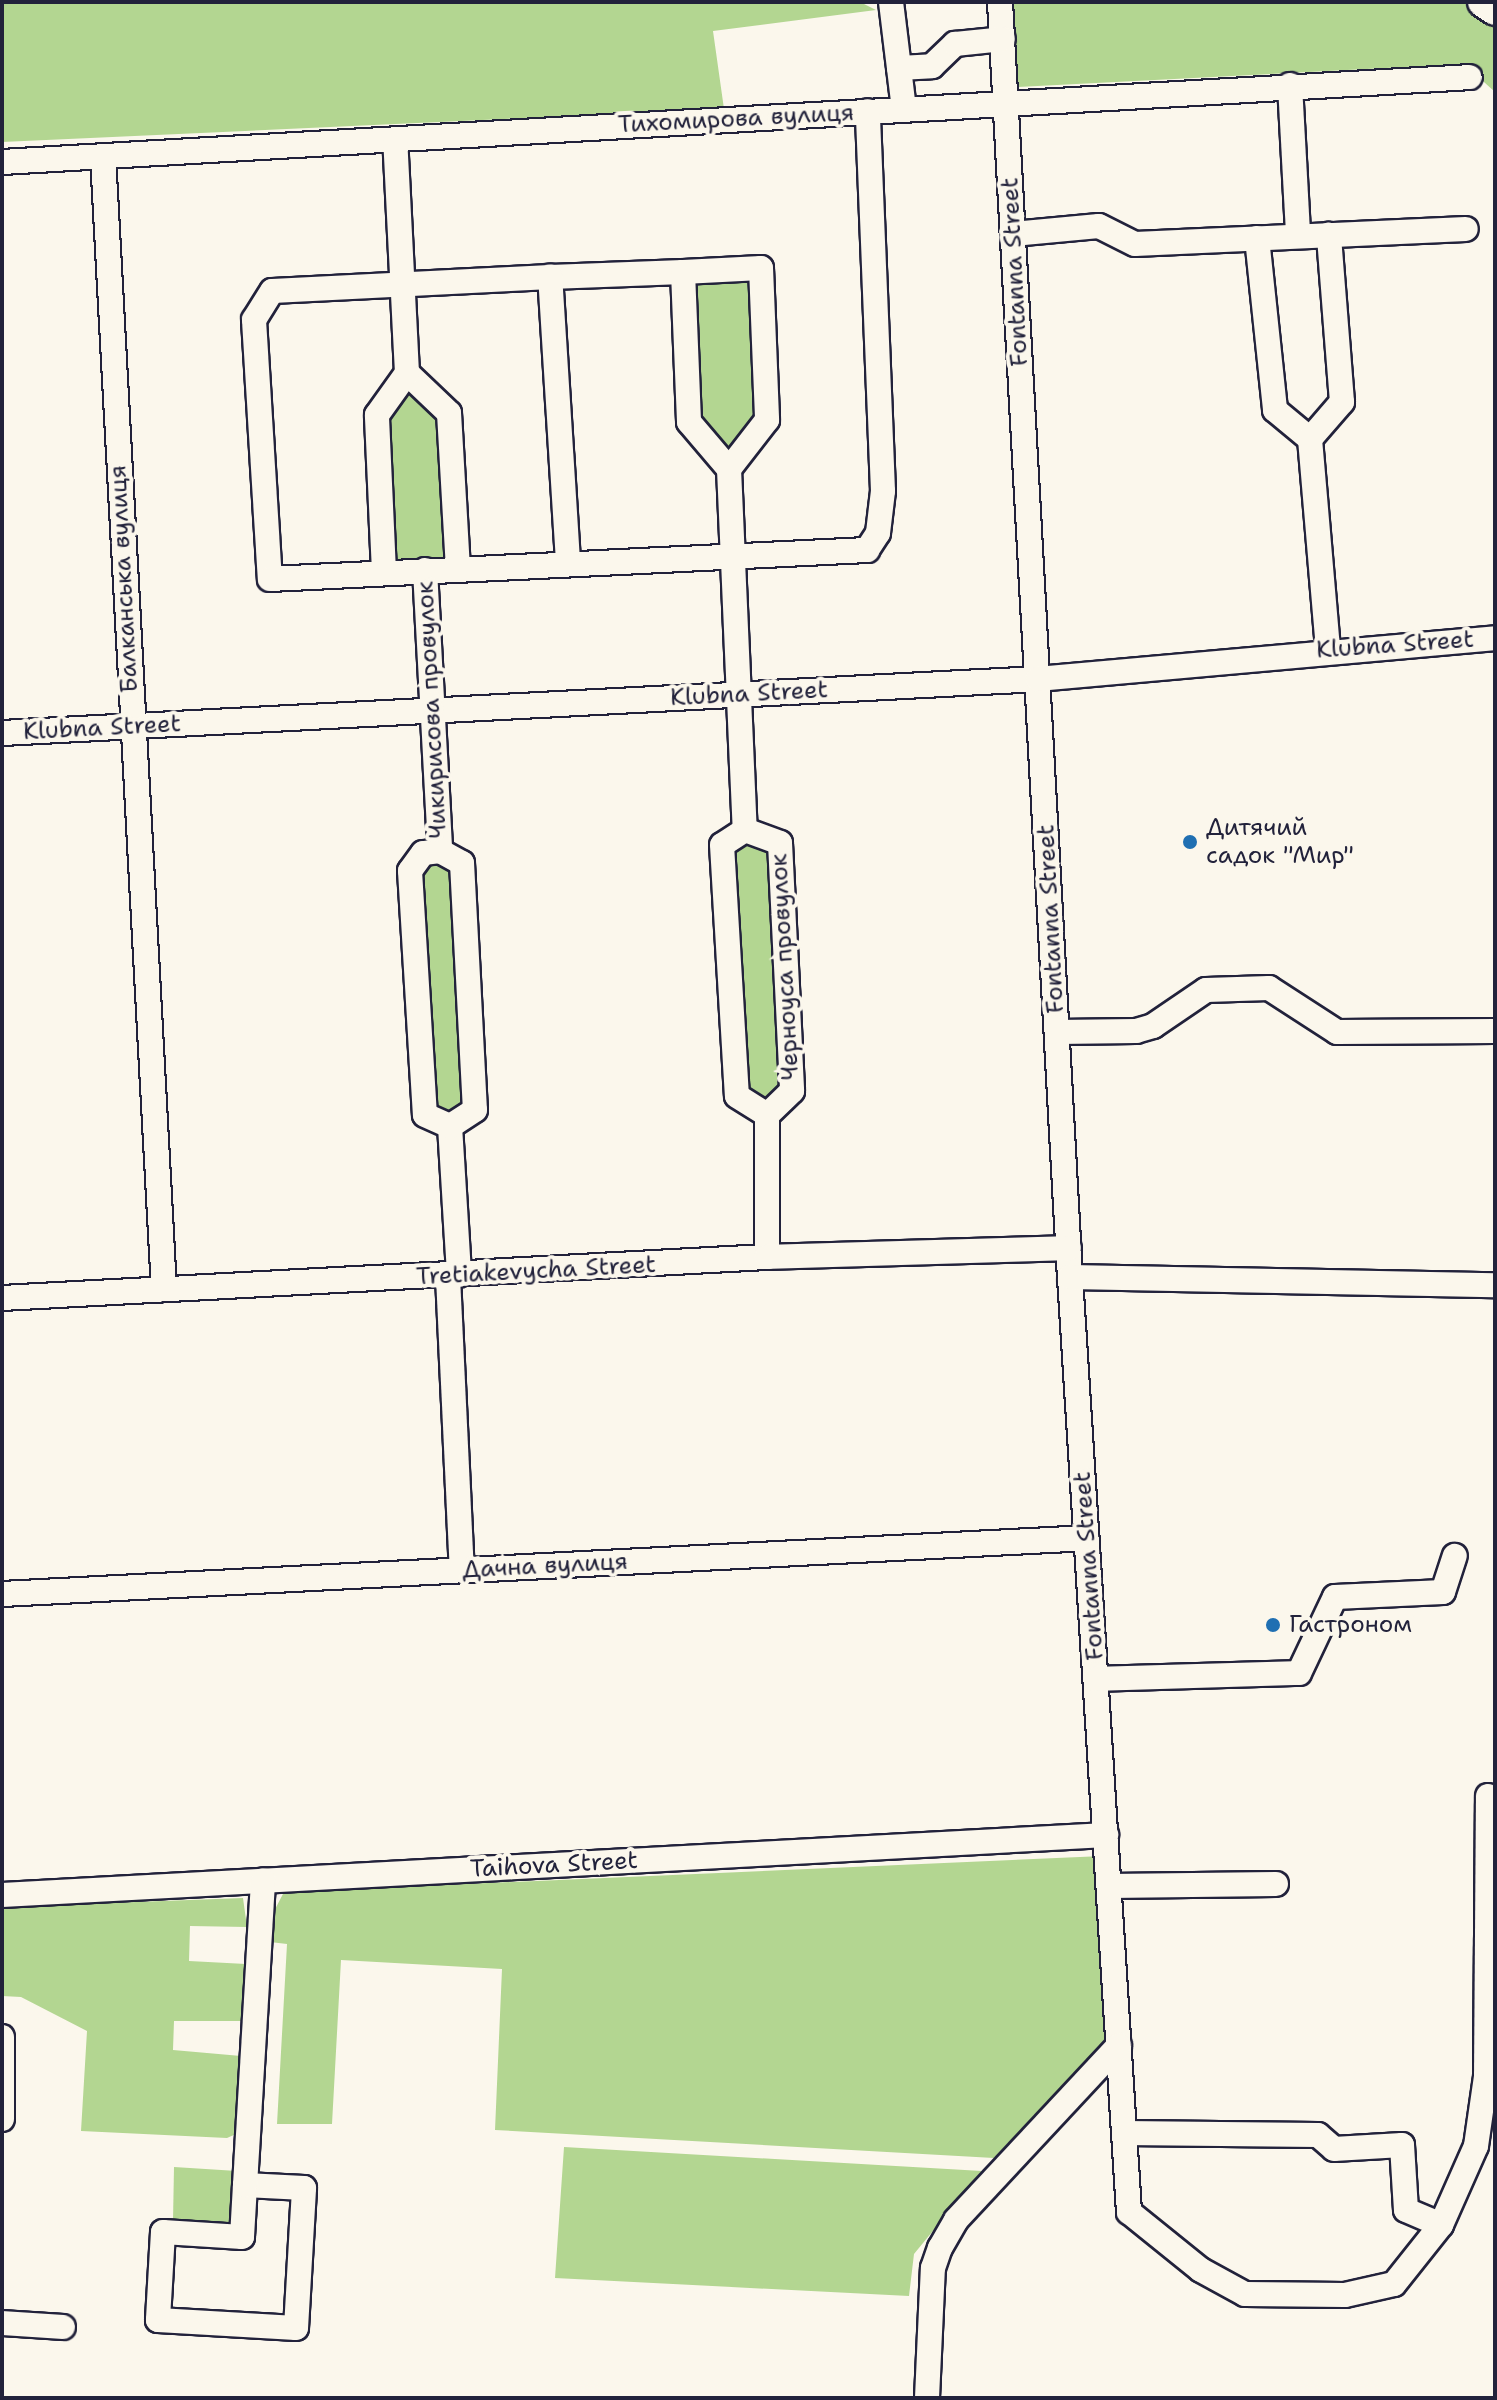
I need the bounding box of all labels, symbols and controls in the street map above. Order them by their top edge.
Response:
street label: Тихомирова вулиця [617,98,855,140]
street label: Fontanna Street [996,177,1034,367]
street label: Балканська вулиця [104,464,144,694]
street label: Чикирисова провулок [411,581,453,839]
street label: Klubna Street [1315,625,1475,665]
street label: Klubna Street [669,675,829,713]
street label: Klubna Street [22,709,182,747]
place label: Дитячий садок "Мир" [1206,814,1354,870]
street label: Fontanna Street [1032,824,1070,1014]
marker: Дитячий садок "Мир" [1181,833,1199,851]
street label: Черноуса провулок [765,853,805,1081]
street label: Tretiakevycha Street [415,1250,657,1292]
street label: Fontanna Street [1068,1471,1110,1661]
street label: Дачна вулиця [462,1547,628,1585]
place label: Гастроном [1289,1611,1412,1639]
marker: Гастроном [1264,1616,1282,1634]
street label: Taihova Street [469,1846,639,1884]

